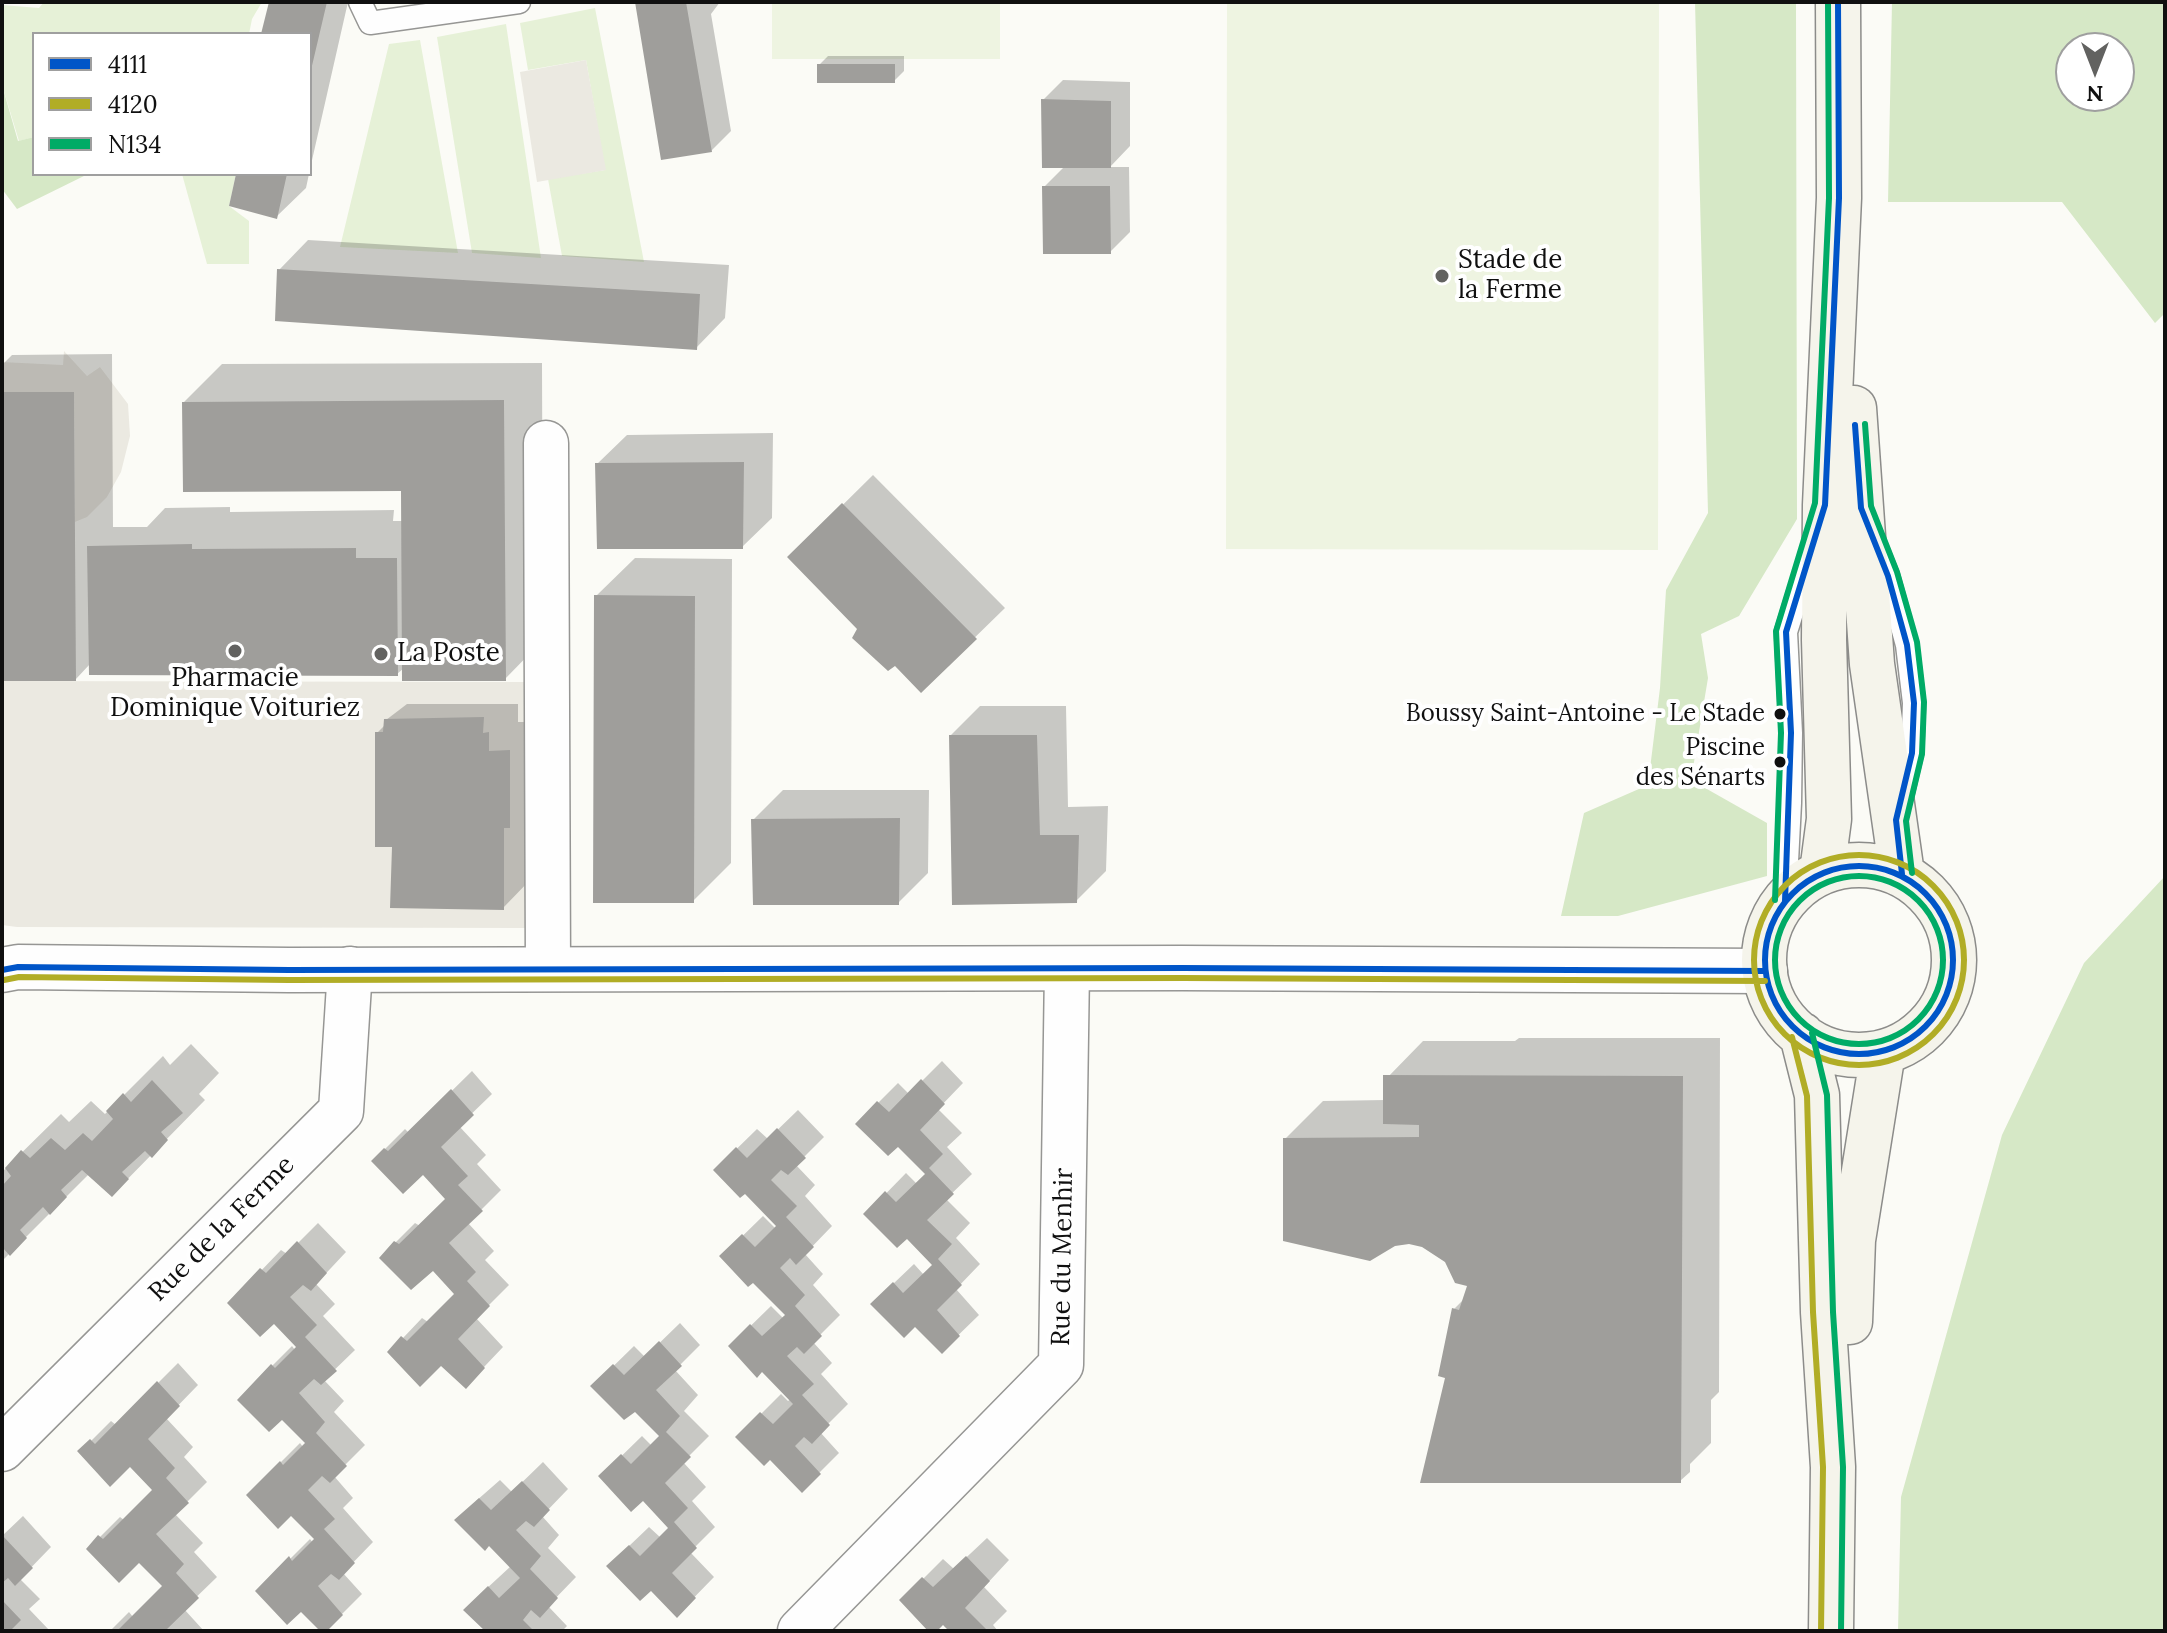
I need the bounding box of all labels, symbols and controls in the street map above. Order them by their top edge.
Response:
legend [32,32,312,176]
north arrow [2055,32,2135,112]
text: 4111 [108,49,147,80]
text: N [2087,80,2104,108]
text: 4120 [108,89,158,120]
text: N134 [108,129,161,160]
place label: Stade de la Ferme [1458,245,1562,306]
marker: Stade de la Ferme [1433,267,1451,285]
place label: La Poste [397,638,500,670]
marker: Pharmacie Dominique Voituriez [226,642,244,660]
marker: La Poste [372,645,390,663]
place label: Pharmacie Dominique Voituriez [110,663,360,724]
place label: Boussy Saint-Antoine - Le Stade [1406,700,1765,728]
marker: Boussy Saint-Antoine - Le Stade [1772,706,1788,722]
place label: Piscine des Sénarts [1636,734,1765,790]
marker: Piscine des Sénarts [1772,754,1788,770]
street label: Rue de la Ferme [143,1150,301,1308]
street label: Rue du Menhir [1046,1168,1080,1346]

